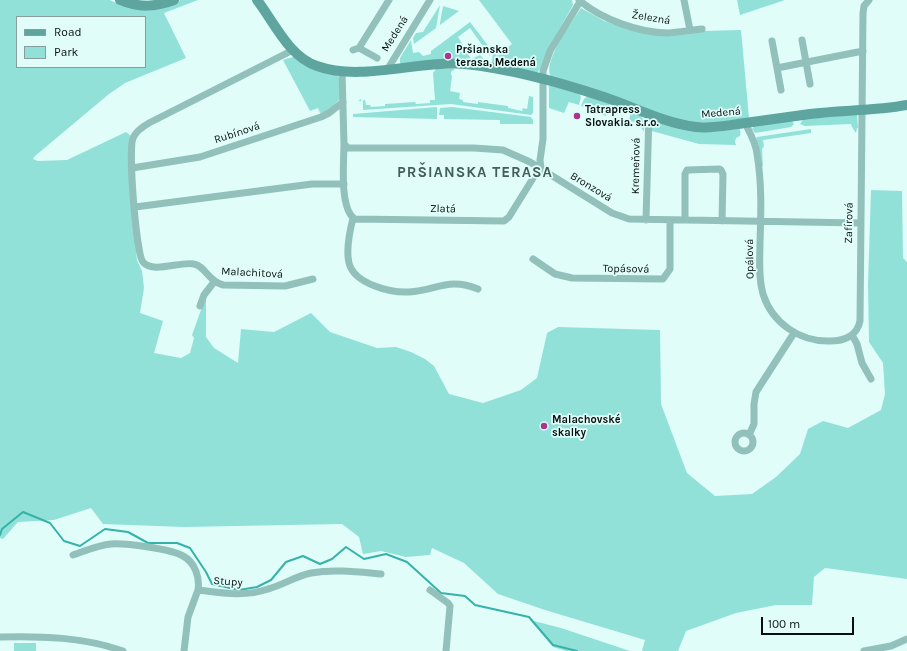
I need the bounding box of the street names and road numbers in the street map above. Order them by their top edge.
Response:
street label: Železná [631,8,671,28]
street label: Medená [379,14,411,54]
street label: Medená [701,105,741,121]
street label: Rubínová [212,119,262,147]
street label: Kremeňová [629,138,643,194]
street label: Bronzová [568,169,614,205]
street label: Zlatá [430,202,456,216]
street label: Zafírová [842,202,856,244]
street label: Opálová [743,239,757,279]
street label: Topásová [603,262,649,276]
street label: Malachitová [221,265,283,281]
street label: Stupy [213,574,243,590]

